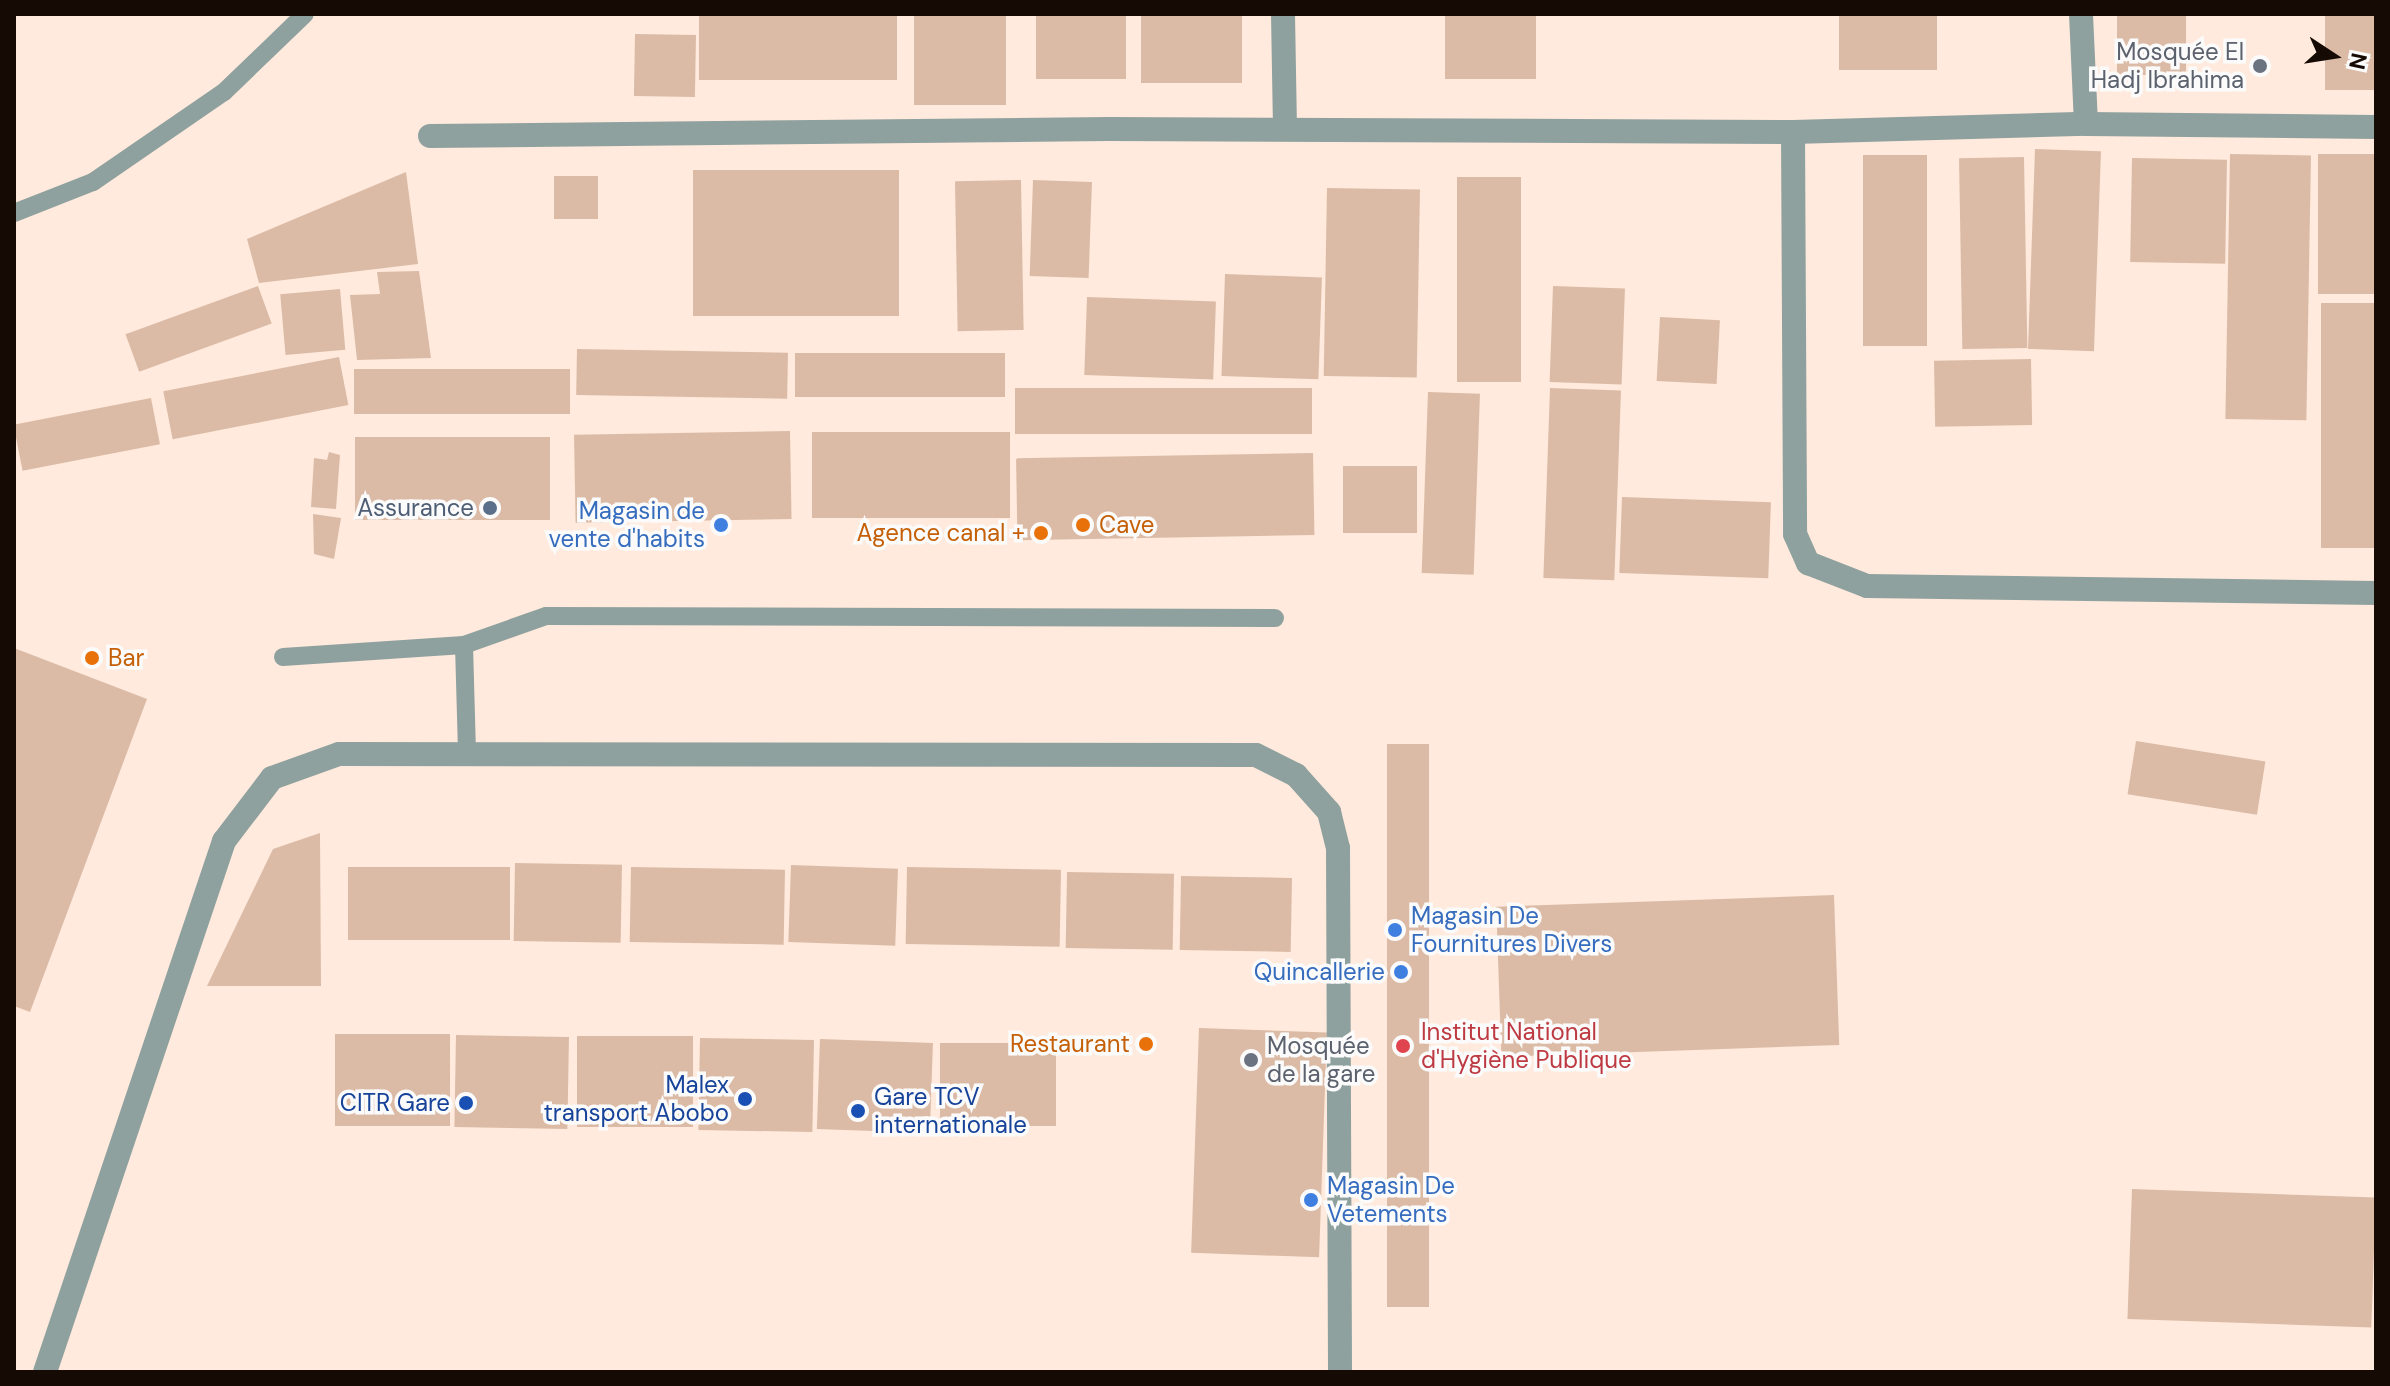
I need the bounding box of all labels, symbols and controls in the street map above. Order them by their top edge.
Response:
north arrow [2294,16,2374,96]
place label: Mosquée El Hadj Ibrahima [2091,38,2244,94]
text: N [2342,50,2374,72]
marker: Mosquée El Hadj Ibrahima [2251,57,2269,75]
place label: Assurance [357,494,474,522]
place label: Magasin de vente d'habits [548,497,705,553]
marker: Assurance [481,499,499,517]
place label: Cave [1099,511,1154,539]
marker: Magasin de vente d'habits [712,516,730,534]
marker: Cave [1074,516,1092,534]
place label: Agence canal + [856,519,1025,547]
marker: Agence canal + [1032,524,1050,542]
place label: Bar [108,644,144,672]
marker: Bar [83,649,101,667]
place label: Magasin De Fournitures Divers [1411,902,1612,958]
marker: Magasin De Fournitures Divers [1386,921,1404,939]
place label: Quincallerie [1254,958,1385,986]
marker: Quincallerie [1392,963,1410,981]
place label: Institut National d'Hygiène Publique [1421,1018,1632,1074]
place label: Restaurant [1010,1030,1130,1058]
place label: Mosquée de la gare [1267,1032,1375,1088]
marker: Restaurant [1137,1035,1155,1053]
marker: Institut National d'Hygiène Publique [1392,1035,1414,1057]
marker: Mosquée de la gare [1242,1051,1260,1069]
place label: Malex transport Abobo [543,1071,729,1127]
place label: Gare TCV internationale [874,1083,1027,1139]
place label: CITR Gare [340,1089,450,1117]
marker: Malex transport Abobo [736,1090,754,1108]
marker: CITR Gare [457,1094,475,1112]
marker: Gare TCV internationale [849,1102,867,1120]
place label: Magasin De Vetements [1327,1172,1455,1228]
marker: Magasin De Vetements [1302,1191,1320,1209]

